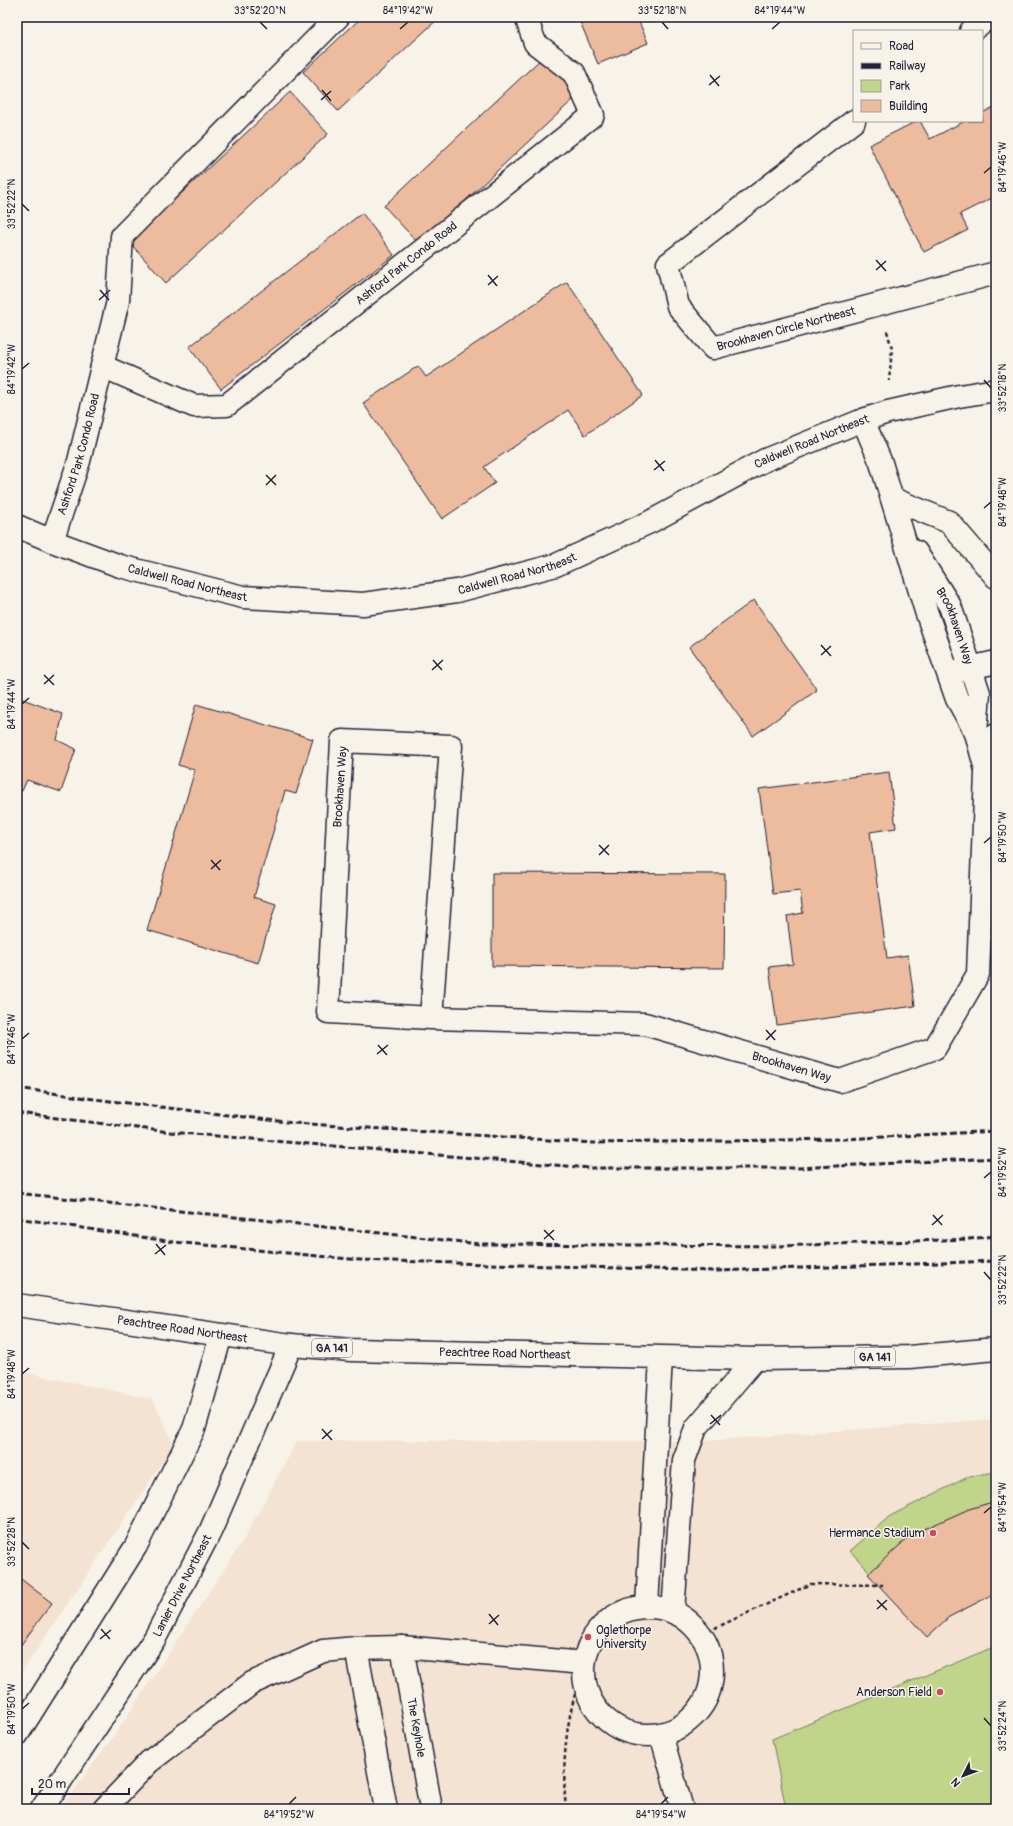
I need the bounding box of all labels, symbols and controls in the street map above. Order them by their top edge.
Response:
text: 33°52'20"N [234,5,286,17]
text: 84°19'42"W [383,5,434,17]
text: 33°52'18"N [638,5,686,17]
text: 84°19'44"W [755,5,806,17]
legend [853,30,983,122]
text: Road [889,39,914,54]
text: Railway [889,59,925,74]
text: Park [889,79,910,94]
text: Building [889,99,928,114]
text: 84°19'46"W [997,141,1009,192]
text: 33°52'22"N [6,178,18,229]
street label: Ashford Park Condo Road [353,218,461,308]
street label: Brookhaven Circle Northeast [715,304,857,355]
text: 84°19'42"W [6,343,18,394]
text: 33°52'18"N [997,364,1009,412]
street label: Ashford Park Condo Road [54,392,103,517]
street label: Caldwell Road Northeast [752,412,871,472]
text: 84°19'48"W [997,477,1009,527]
street label: Caldwell Road Northeast [456,550,579,598]
street label: Caldwell Road Northeast [126,561,248,605]
street label: Brookhaven Way [932,585,976,666]
text: 84°19'44"W [6,678,18,729]
street label: Brookhaven Way [330,746,351,828]
text: 84°19'50"W [997,811,1009,863]
text: 84°19'46"W [6,1013,18,1064]
street label: Brookhaven Way [750,1049,832,1086]
text: 84°19'52"W [997,1147,1009,1197]
text: 33°52'22"N [997,1254,1009,1305]
street label: Peachtree Road Northeast [116,1313,249,1347]
road number: GA 141 [312,1339,352,1357]
street label: Peachtree Road Northeast [439,1345,571,1363]
road number: GA 141 [855,1348,895,1366]
text: 84°19'48"W [6,1349,18,1399]
text: 84°19'54"W [997,1482,1009,1532]
text: 33°52'28"N [6,1517,18,1567]
place label: Hermance Stadium [829,1526,925,1541]
marker: Hermance Stadium [928,1528,938,1538]
street label: Lanier Drive Northeast [150,1532,215,1639]
place label: Oglethorpe University [596,1623,651,1652]
marker: Oglethorpe University [583,1632,593,1642]
text: 84°19'50"W [6,1683,18,1735]
place label: Anderson Field [856,1685,932,1700]
marker: Anderson Field [935,1687,945,1697]
street label: The Keyhole [403,1697,429,1759]
text: 33°52'24"N [997,1700,1009,1751]
north arrow [943,1756,983,1796]
scale bar [32,1770,129,1796]
text: N [948,1775,963,1789]
text: 20 m [38,1777,67,1792]
text: 84°19'52"W [264,1809,314,1821]
text: 84°19'54"W [636,1809,686,1821]

